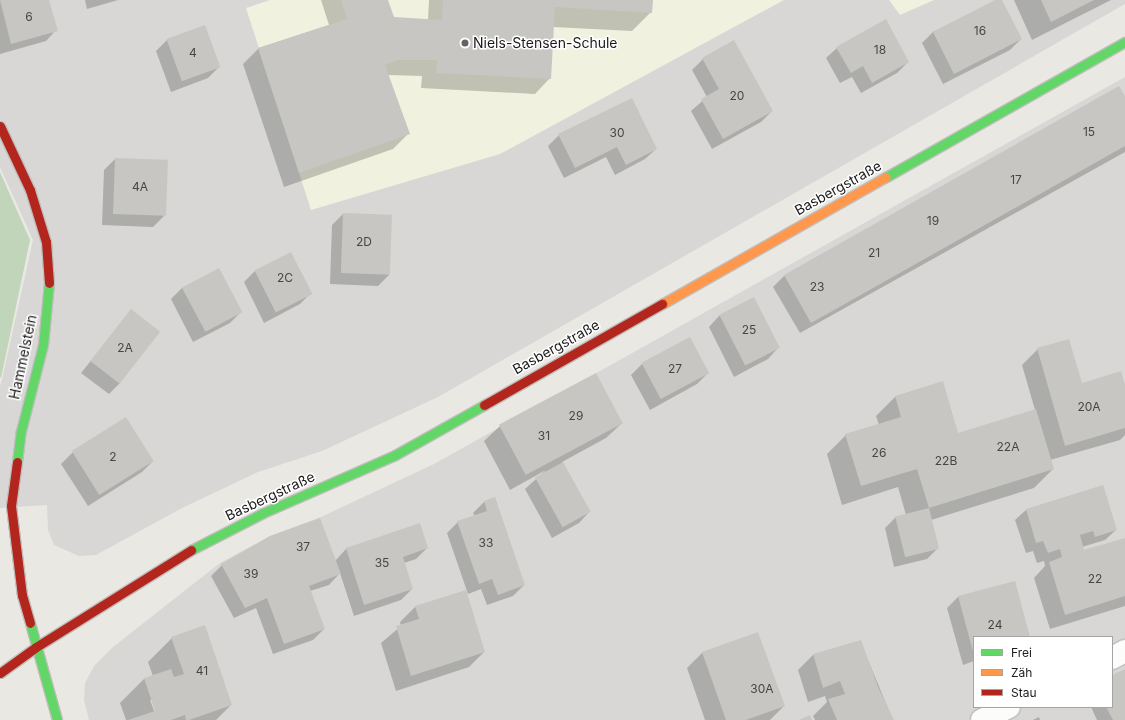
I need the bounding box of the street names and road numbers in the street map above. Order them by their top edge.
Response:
street label: Basbergstraße [792,157,884,219]
street label: Hammelstein [6,313,40,401]
street label: Basbergstraße [510,316,602,378]
street label: Basbergstraße [223,468,317,524]

